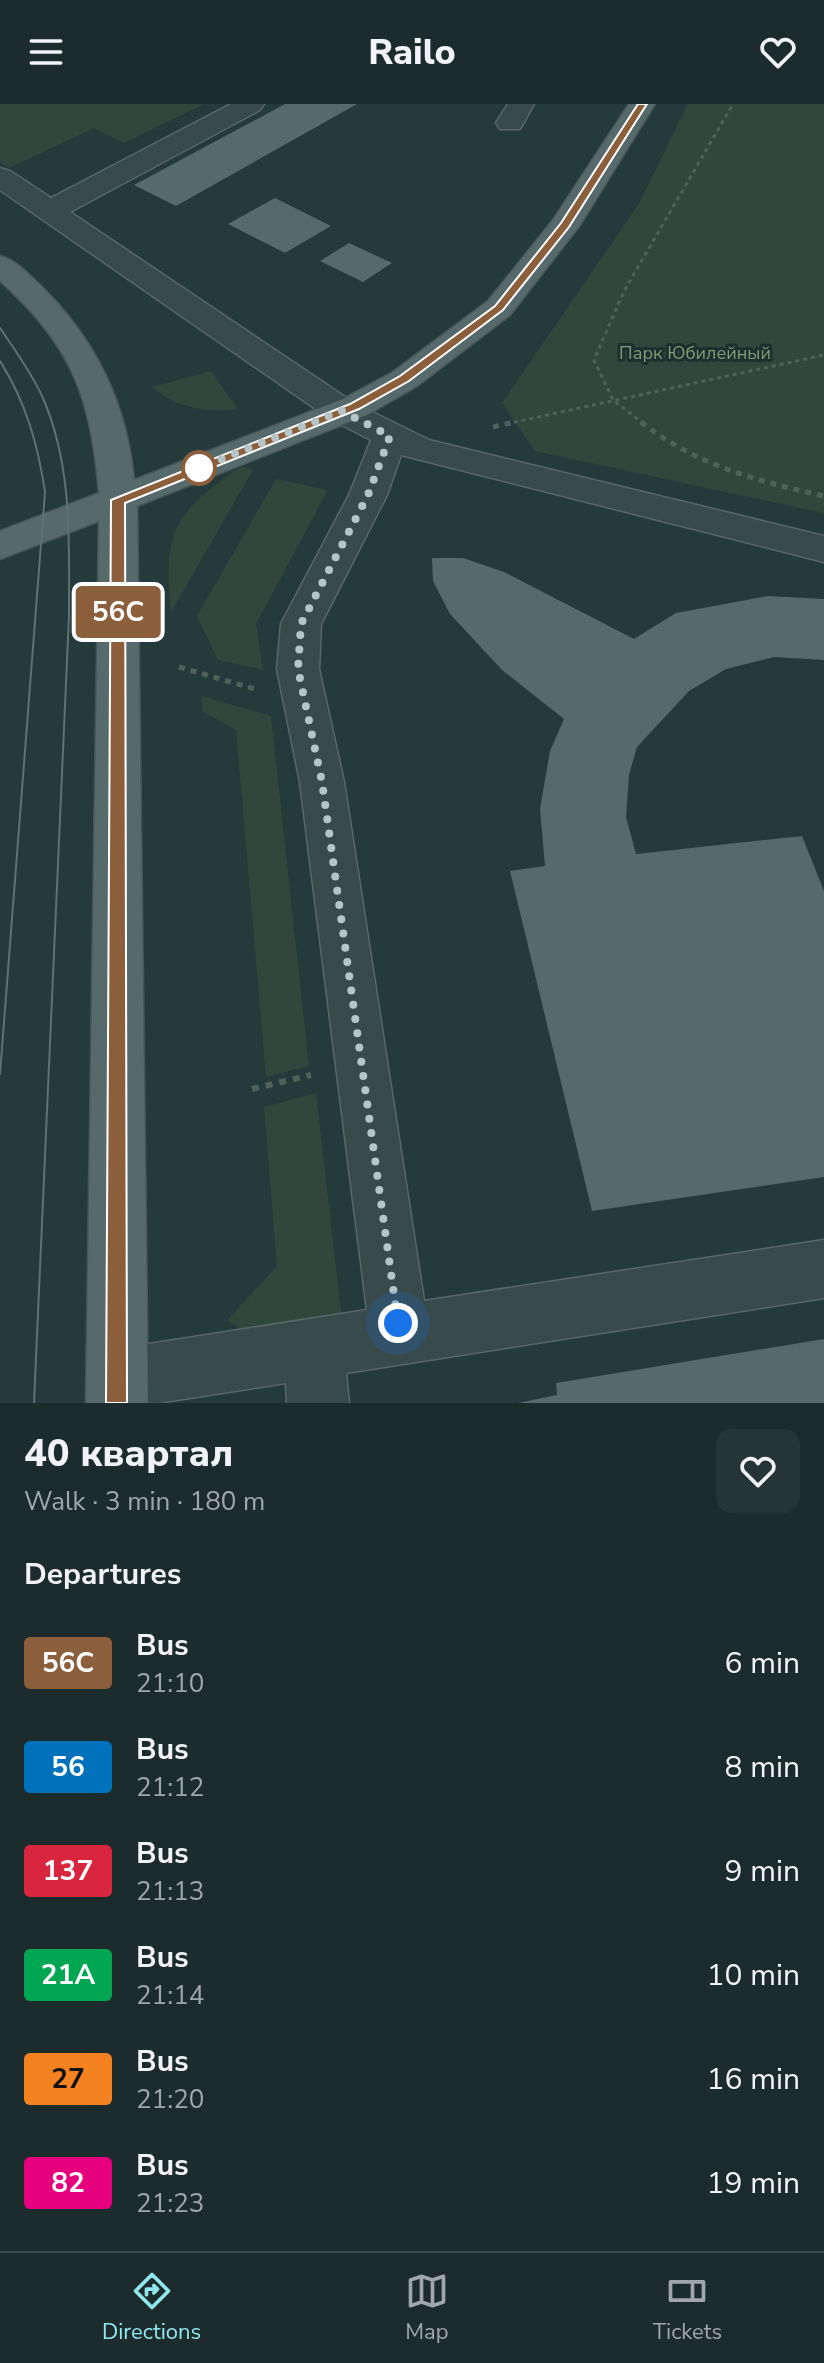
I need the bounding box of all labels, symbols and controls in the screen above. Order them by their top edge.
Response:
text: Railo [368,28,456,77]
icon: menu [24,30,68,74]
icon: heart [756,30,800,74]
park label: Парк Юбилейный [619,341,771,365]
unlabelled marker [182,451,216,485]
line badge: 56С [72,586,164,638]
text: 56С [92,593,144,631]
your location [378,1303,418,1343]
text: 40 квартал [24,1428,233,1479]
button: heart [716,1429,800,1513]
text: Walk · 3 min · 180 m [24,1484,265,1519]
text: Departures [24,1554,181,1595]
text: Bus [136,1625,189,1666]
text: 6 min [725,1643,800,1684]
text: 56С [42,1644,94,1682]
text: 21:10 [136,1666,204,1701]
text: Bus [136,1729,189,1770]
text: 8 min [725,1747,800,1788]
text: 56 [51,1748,85,1786]
text: 21:12 [136,1770,204,1805]
text: Bus [136,1833,189,1874]
text: 9 min [725,1851,800,1892]
text: 137 [43,1852,93,1890]
text: 21:13 [136,1874,204,1909]
text: Bus [136,1937,189,1978]
text: 10 min [707,1955,800,1996]
text: 21А [41,1956,95,1994]
text: 21:14 [136,1978,204,2013]
text: Bus [136,2041,189,2082]
text: 16 min [707,2059,800,2100]
text: 27 [51,2060,85,2098]
text: 21:20 [136,2082,204,2117]
text: Bus [136,2145,189,2186]
text: 19 min [707,2163,800,2204]
text: 82 [51,2164,85,2202]
text: 21:23 [136,2186,204,2221]
tab: Directions [102,2269,201,2347]
tab: Map [405,2269,449,2347]
tab: Tickets [653,2269,722,2347]

